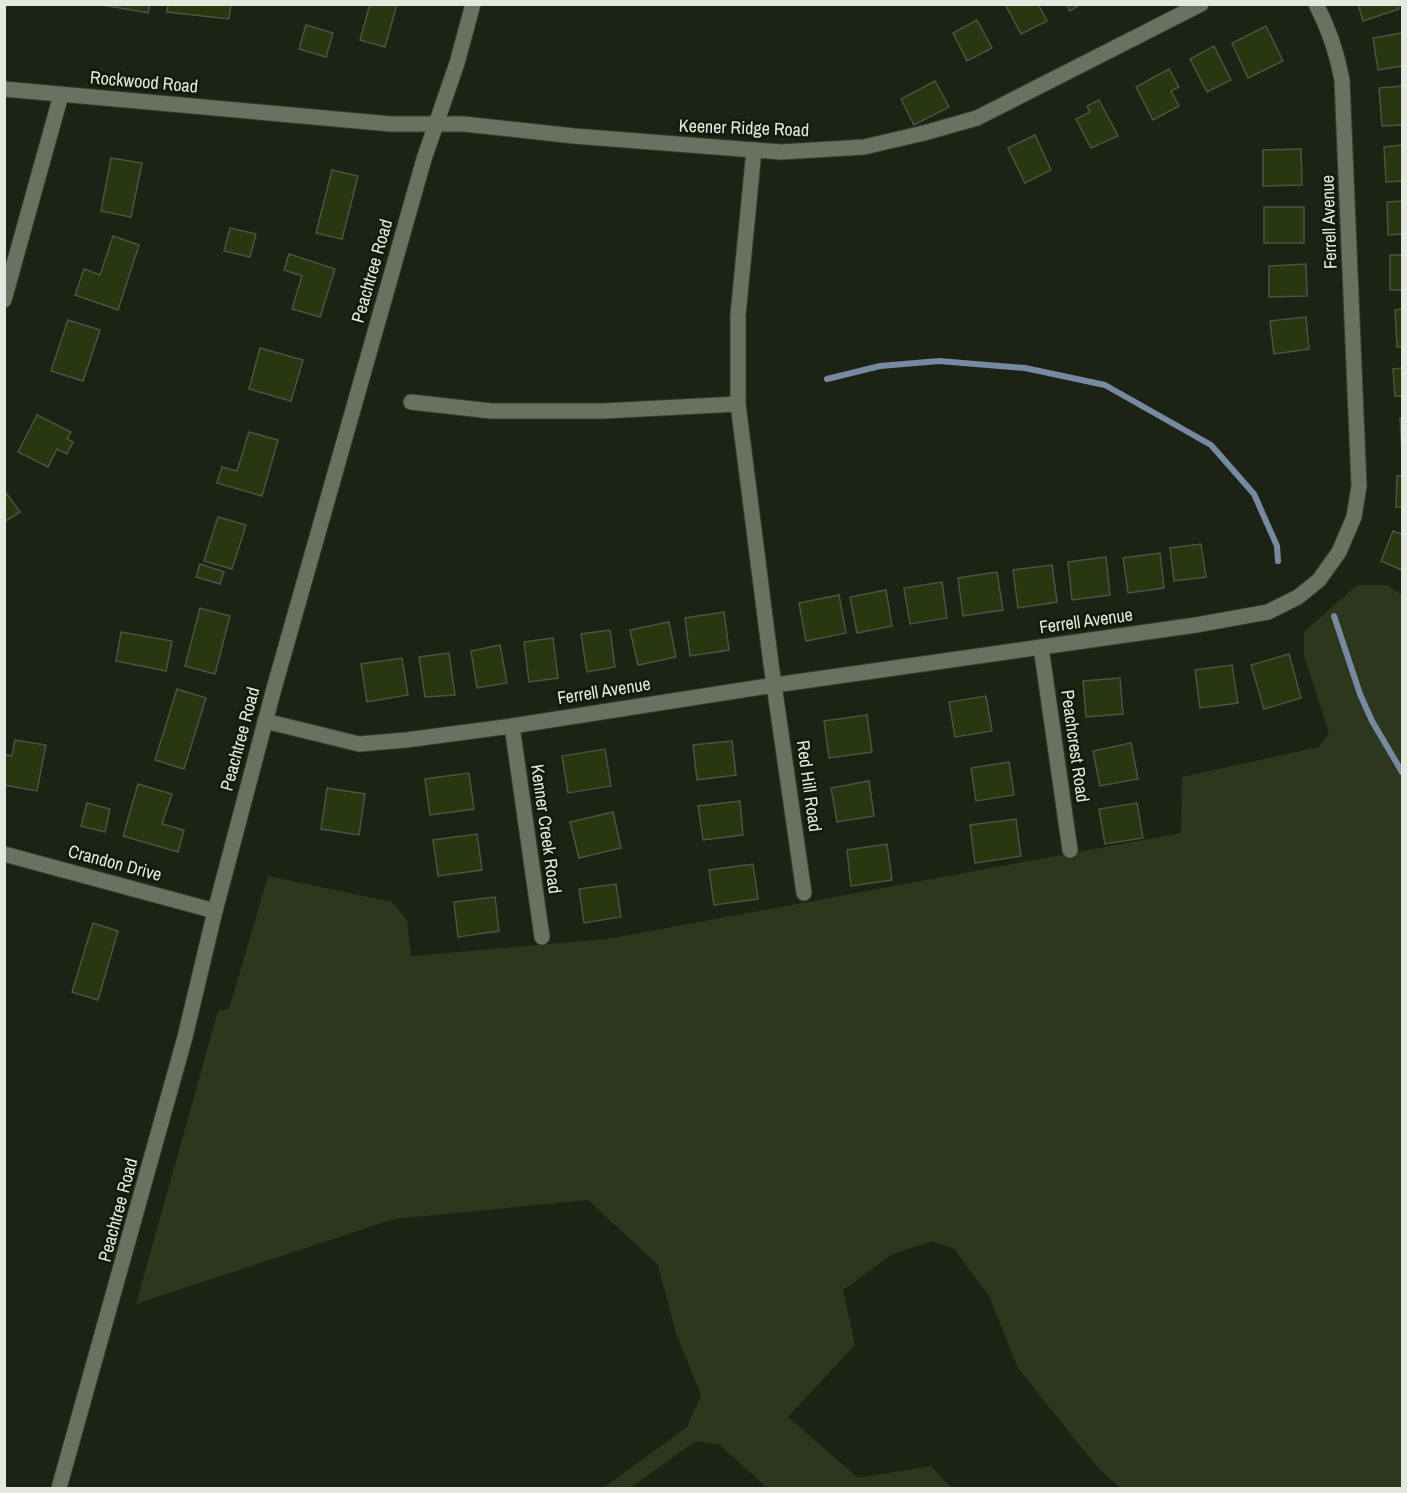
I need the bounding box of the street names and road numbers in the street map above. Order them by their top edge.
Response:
street label: Rockwood Road [89,64,199,99]
street label: Keener Ridge Road [678,113,810,142]
street label: Ferrell Avenue [1314,175,1343,270]
street label: Peachtree Road [345,216,398,326]
street label: Ferrell Avenue [1038,602,1134,639]
street label: Ferrell Avenue [555,671,652,710]
street label: Peachtree Road [214,684,265,794]
street label: Peachcrest Road [1055,688,1096,804]
street label: Red Hill Road [791,739,828,833]
street label: Kenner Creek Road [525,763,568,895]
street label: Crandon Drive [66,838,165,887]
street label: Peachtree Road [92,1155,143,1265]

